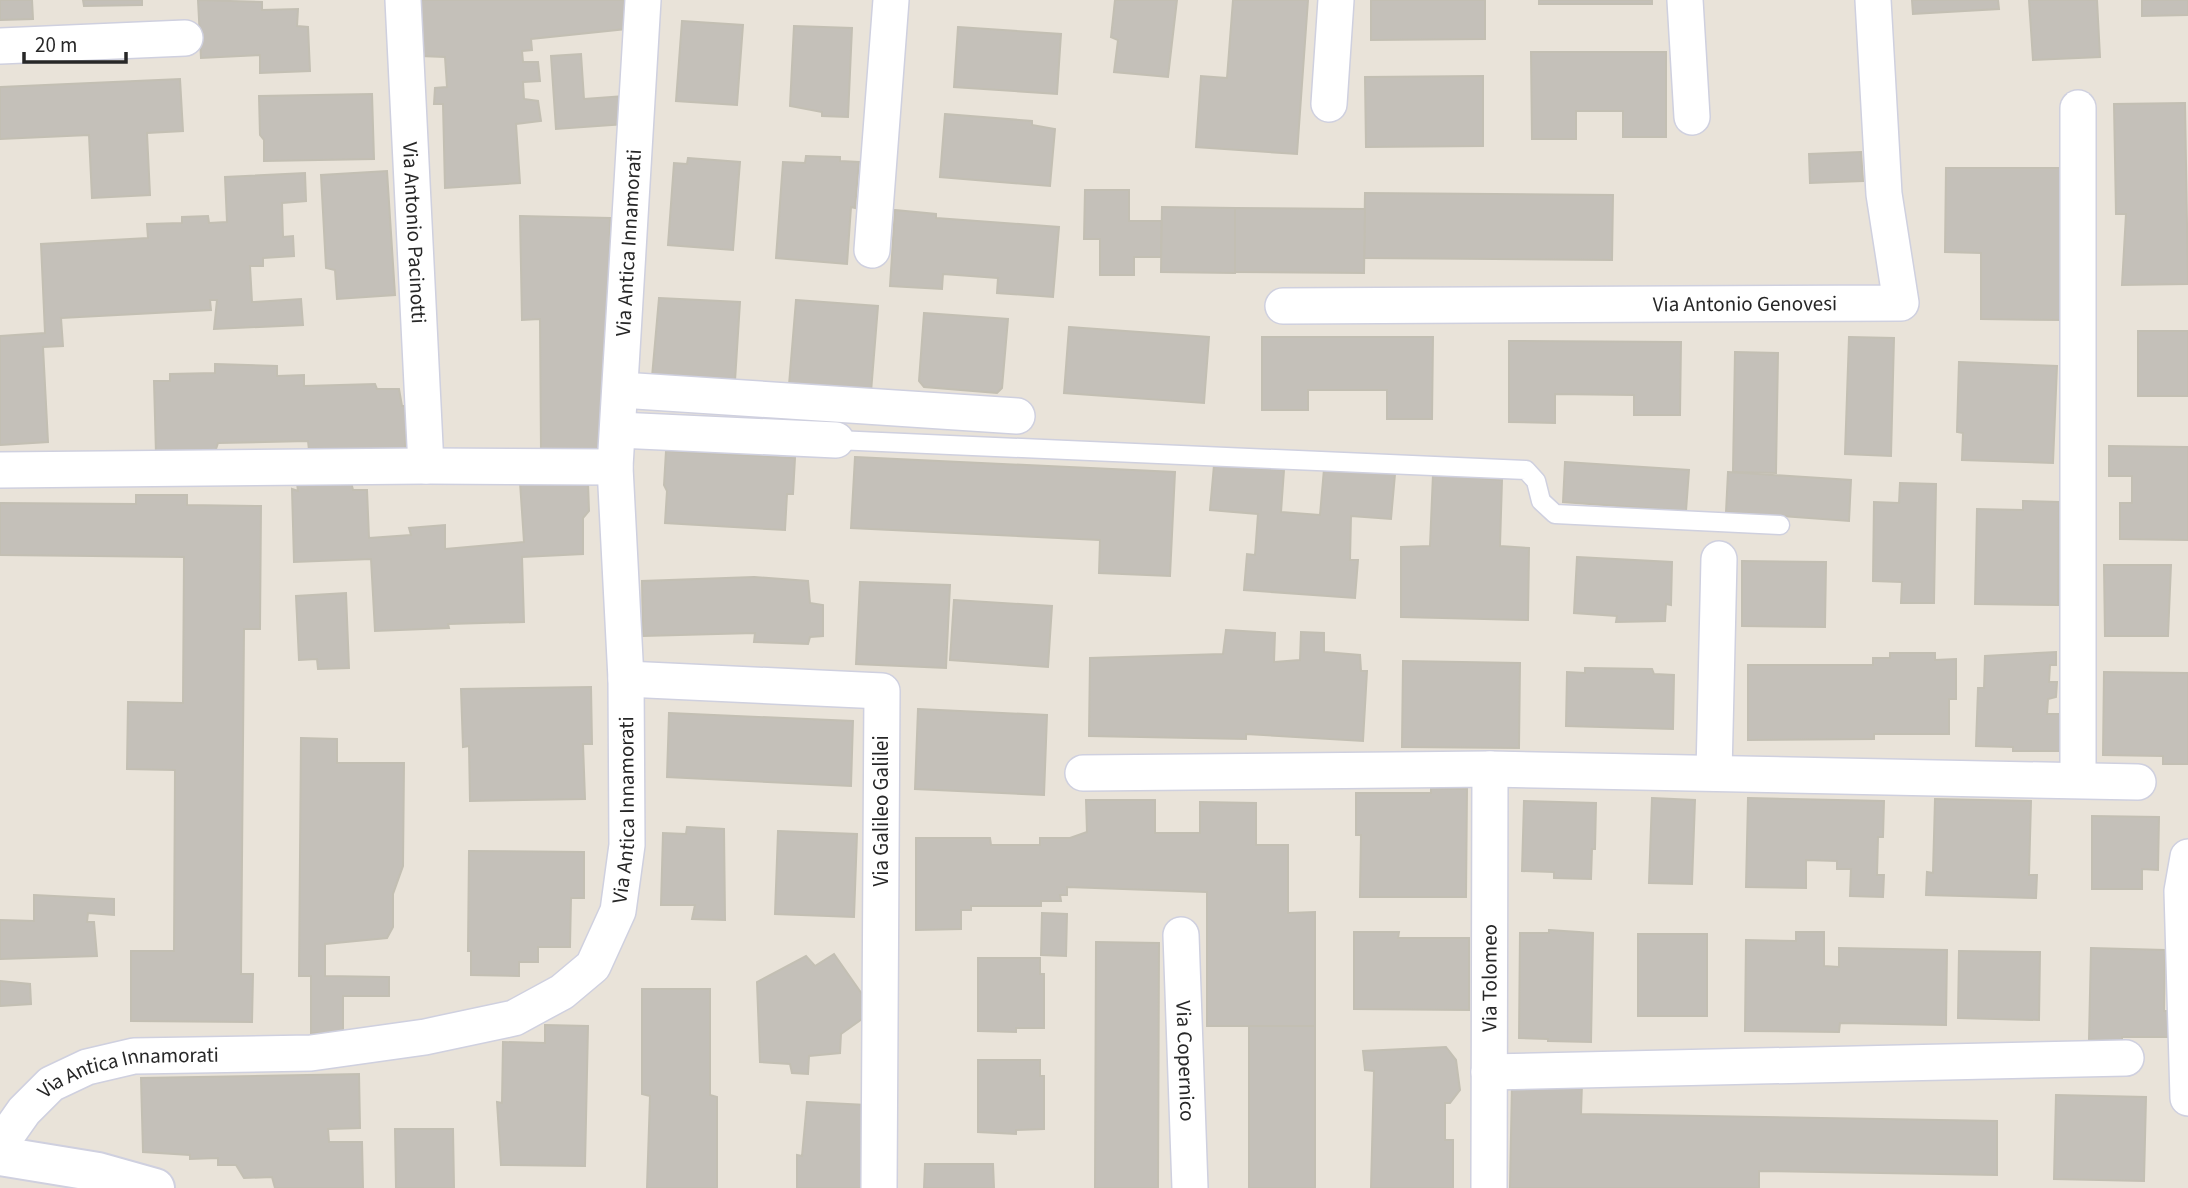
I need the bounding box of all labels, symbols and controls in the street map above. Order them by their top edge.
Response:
scale bar [24,21,126,65]
text: 20 m [35,30,77,60]
street label: Via Antonio Pacinotti [395,141,434,324]
street label: Via Antica Innamorati [608,148,649,337]
street label: Via Antonio Genovesi [1653,288,1837,319]
street label: Via Antica Innamorati [604,716,642,905]
street label: Via Galileo Galilei [866,735,896,887]
street label: Via Tolomeo [1474,924,1505,1032]
street label: Via Copernico [1168,1000,1203,1122]
street label: Via Antica Innamorati [30,1040,219,1105]

